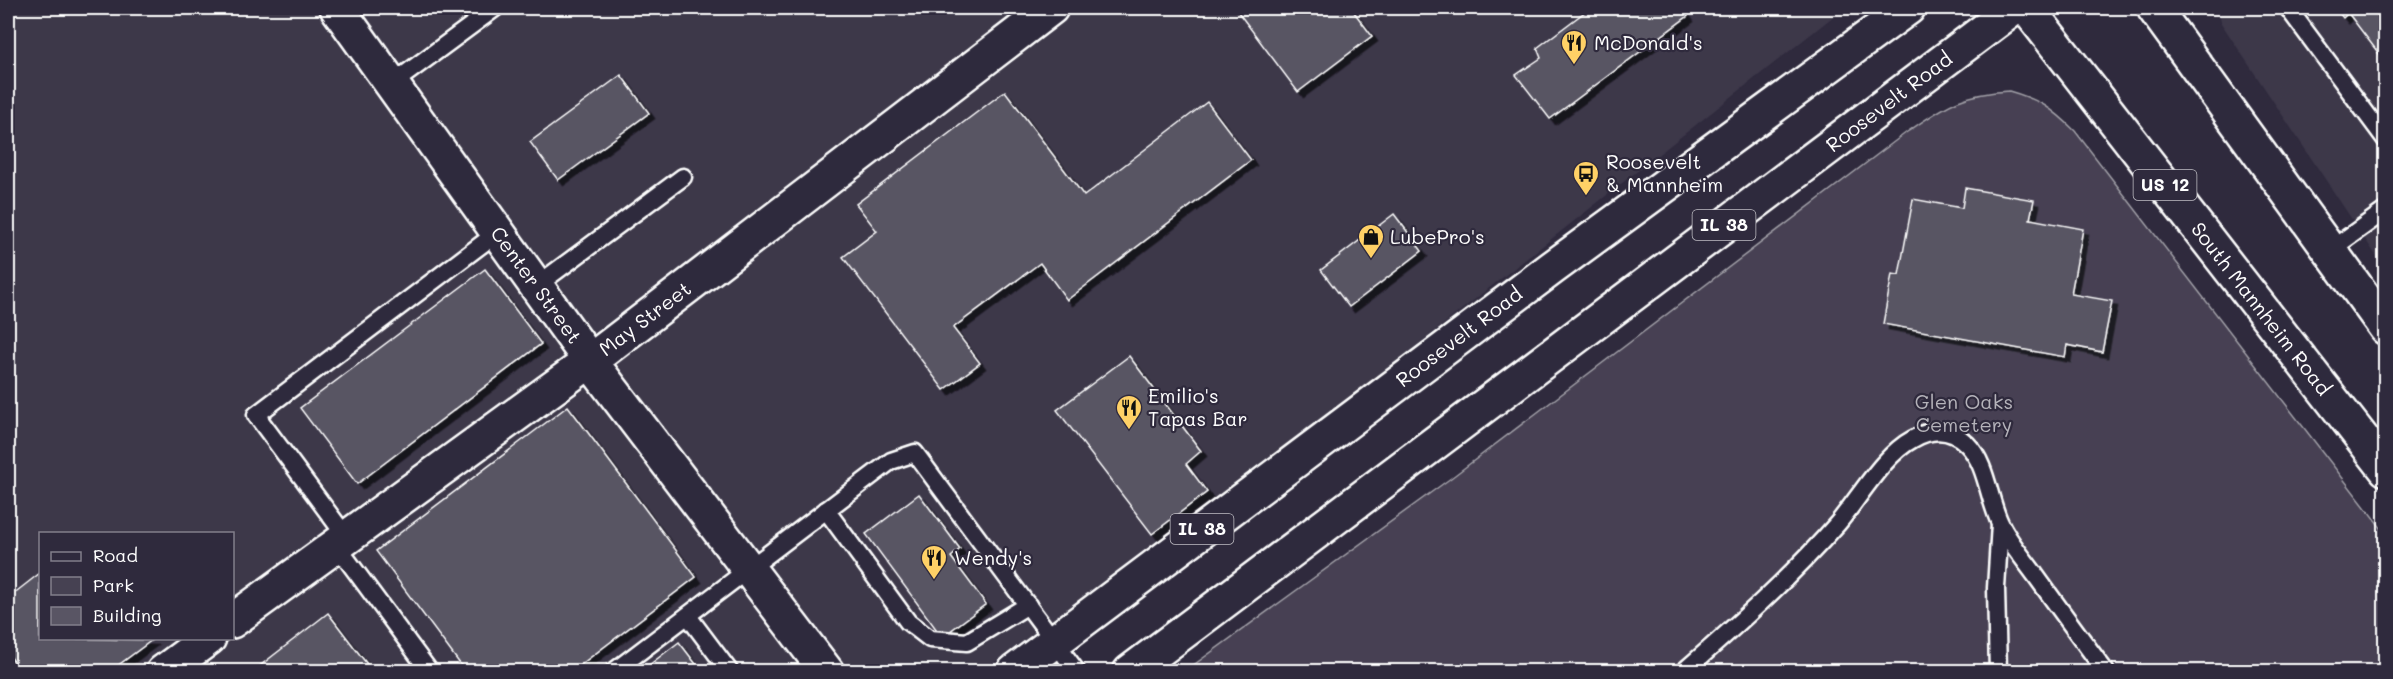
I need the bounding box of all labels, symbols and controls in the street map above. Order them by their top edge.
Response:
restaurant icon: McDonald's [1559,28,1589,66]
place label: McDonald's [1594,29,1703,55]
street label: Roosevelt Road [1820,45,1957,157]
place label: Roosevelt & Mannheim [1606,148,1723,197]
bus stop icon: Roosevelt & Mannheim [1571,159,1601,197]
road number: US 12 [2134,170,2196,200]
road number: IL 38 [1692,210,1756,240]
street label: South Mannheim Road [2186,216,2338,400]
street label: Center Street [485,221,588,348]
shop icon: LubePro's [1356,222,1386,260]
place label: LubePro's [1390,223,1485,249]
street label: May Street [593,275,696,361]
street label: Roosevelt Road [1390,280,1527,392]
place label: Emilio's Tapas Bar [1148,382,1247,431]
park label: Glen Oaks Cemetery [1915,388,2013,437]
restaurant icon: Emilio's Tapas Bar [1114,393,1144,431]
road number: IL 38 [1170,514,1234,544]
legend [39,532,234,640]
text: Road [93,543,138,567]
restaurant icon: Wendy's [919,543,949,581]
place label: Wendy's [954,544,1032,570]
text: Park [93,573,134,597]
text: Building [93,603,161,627]

